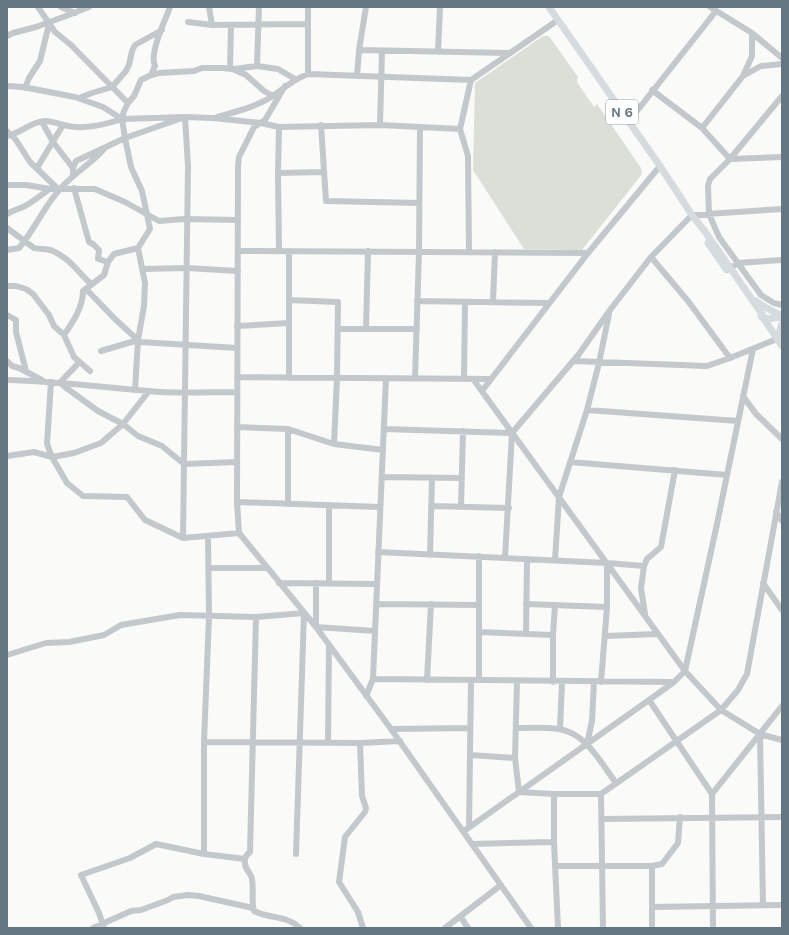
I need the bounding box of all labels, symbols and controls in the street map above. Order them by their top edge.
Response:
road number: N 6 [606,100,638,124]

